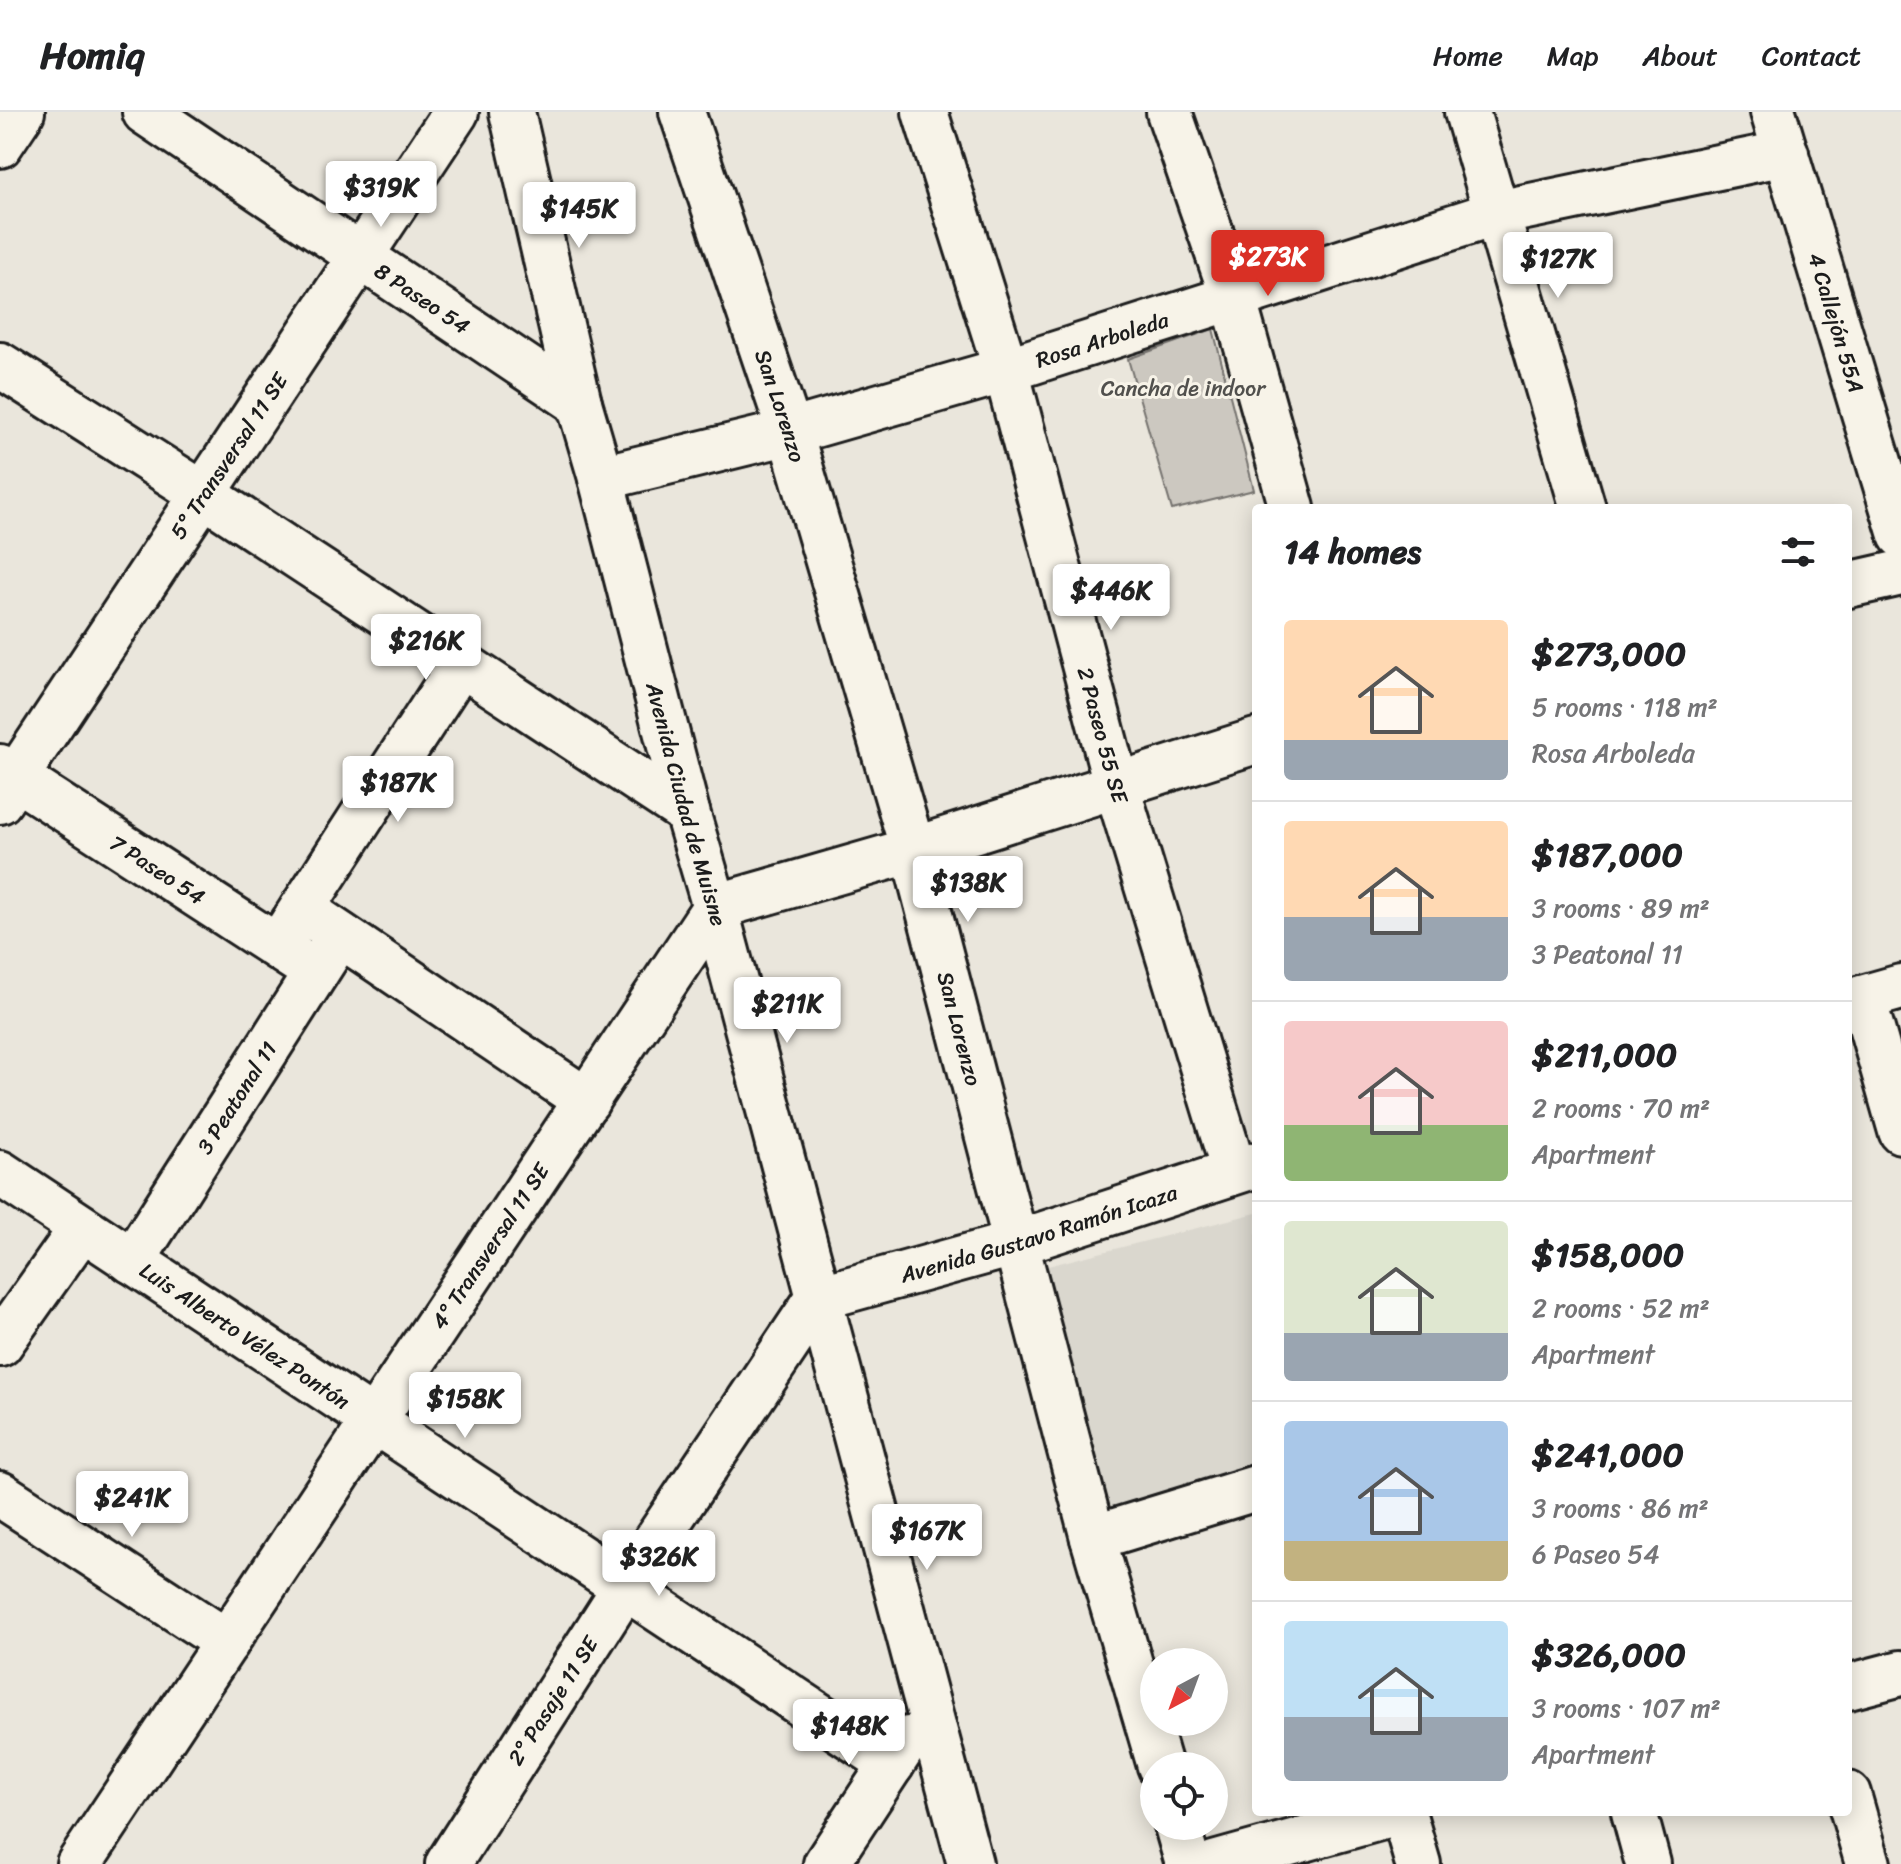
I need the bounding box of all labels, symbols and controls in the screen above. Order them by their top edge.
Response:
text: Homiq [40,22,144,89]
text: Home [1433,31,1503,80]
text: Map [1547,31,1598,80]
text: About [1642,31,1718,80]
text: Contact [1762,31,1861,80]
pin: $319K [325,161,437,229]
text: $319K [344,164,418,210]
pin: $145K [523,182,635,250]
text: $145K [541,185,617,231]
pin: $273K [1212,230,1324,298]
pin: $127K [1502,232,1614,300]
text: $273K [1229,233,1307,279]
text: $127K [1521,235,1595,281]
street label: 4 Callejón 55A [1797,248,1876,398]
street label: 8 Paseo 54 [366,252,478,345]
street label: Rosa Arboleda [1031,300,1175,379]
street label: San Lorenzo [743,344,817,467]
street label: 5° Transversal 11 SE [159,363,299,547]
park label: Cancha de indoor [1101,369,1267,408]
text: 14 homes [1284,522,1421,582]
icon: filters [1776,530,1820,574]
pin: $446K [1055,564,1167,632]
text: $446K [1071,567,1151,613]
pin: $216K [370,614,482,682]
text: $216K [389,617,463,663]
text: $273,000 [1532,624,1686,684]
icon: home [1348,652,1444,748]
street label: 2 Paseo 55 SE [1066,663,1140,810]
street label: Avenida Ciudad de Muisne [634,677,738,931]
text: 5 rooms · 118 m² [1532,684,1718,730]
text: Rosa Arboleda [1532,730,1695,776]
pin: $187K [342,756,454,824]
text: $187K [361,759,435,805]
street label: 7 Paseo 54 [102,824,214,916]
text: $187,000 [1532,825,1683,885]
icon: home [1348,853,1444,949]
pin: $138K [912,856,1024,924]
text: $138K [931,859,1005,905]
text: 3 rooms · 89 m² [1532,885,1710,931]
text: 3 Peatonal 11 [1532,931,1683,977]
street label: San Lorenzo [926,967,993,1090]
pin: $211K [731,977,843,1045]
text: $211K [752,980,822,1026]
text: $211,000 [1532,1025,1677,1085]
street label: 3 Peatonal 11 [186,1033,288,1162]
icon: home [1348,1053,1444,1149]
text: 2 rooms · 70 m² [1532,1085,1710,1131]
text: Apartment [1532,1131,1655,1177]
street label: 4° Transversal 11 SE [420,1153,561,1338]
street label: Avenida Gustavo Ramón Icaza [895,1173,1183,1295]
text: $158,000 [1532,1225,1684,1285]
street label: Luis Alberto Vélez Pontón [131,1251,358,1420]
icon: home [1348,1253,1444,1349]
text: 2 rooms · 52 m² [1532,1285,1710,1331]
text: Apartment [1532,1331,1655,1377]
pin: $158K [409,1372,521,1440]
text: $158K [427,1375,503,1421]
text: $241,000 [1532,1425,1684,1485]
icon: home [1348,1453,1444,1549]
pin: $241K [76,1471,188,1539]
text: $241K [94,1474,170,1520]
text: 3 rooms · 86 m² [1532,1485,1709,1531]
pin: $167K [871,1504,983,1572]
text: $167K [890,1507,964,1553]
pin: $326K [603,1530,715,1598]
text: 6 Paseo 54 [1532,1531,1659,1577]
text: $326K [620,1533,698,1579]
text: $326,000 [1532,1625,1686,1685]
street label: 2° Pasaje 11 SE [497,1627,610,1773]
north arrow [1140,1648,1228,1736]
map controls [1140,1648,1228,1840]
icon: home [1348,1653,1444,1749]
text: 3 rooms · 107 m² [1532,1685,1721,1731]
pin: $148K [793,1699,905,1767]
text: $148K [811,1702,887,1748]
text: Apartment [1532,1731,1655,1777]
button: locate [1140,1752,1228,1840]

